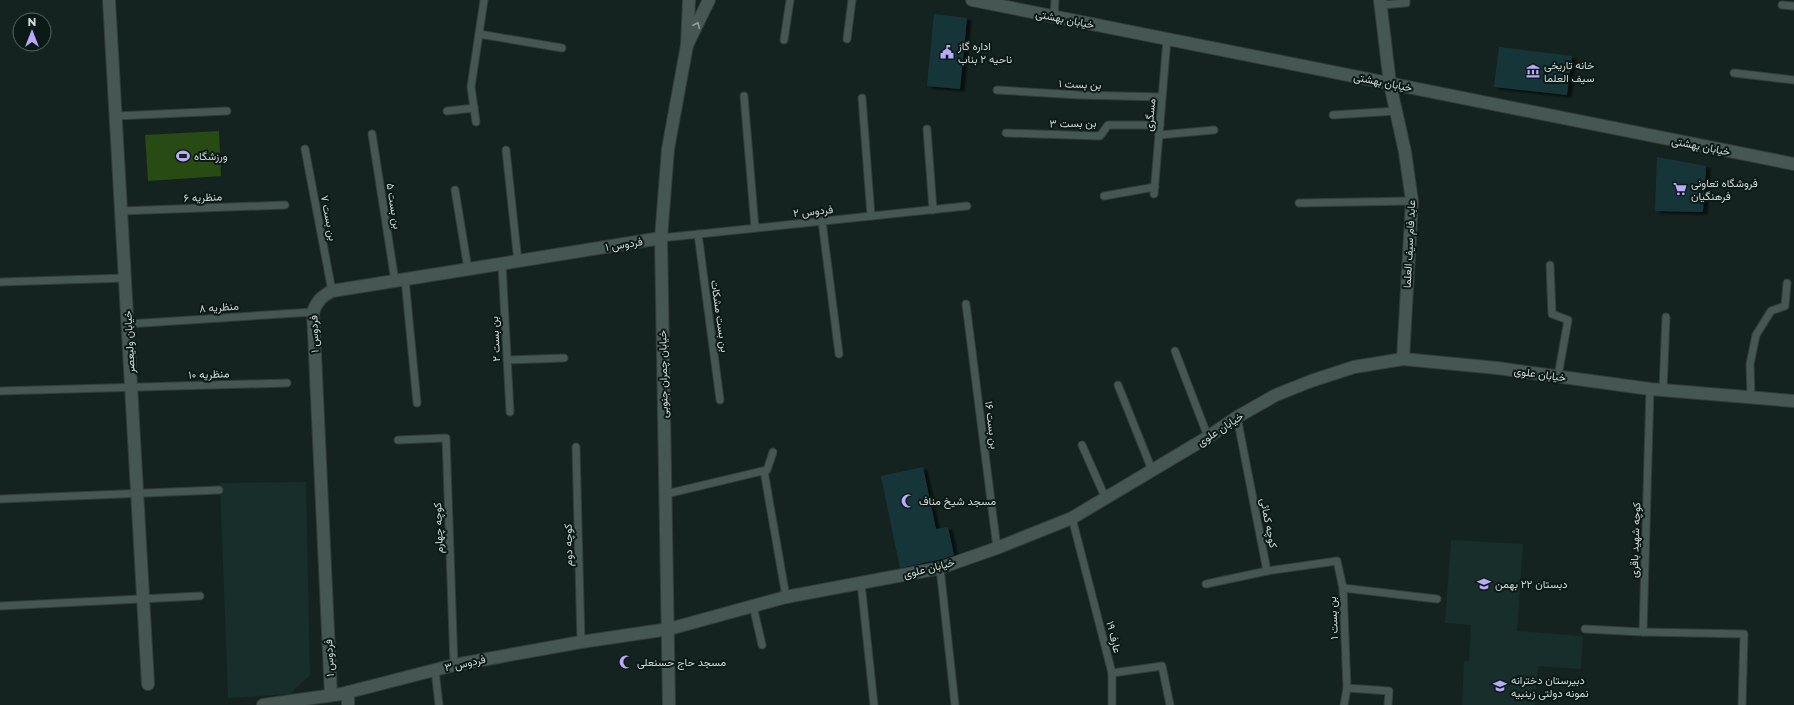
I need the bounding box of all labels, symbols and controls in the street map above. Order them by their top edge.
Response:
street label: خیابان بهشتی [1034,6,1096,32]
north arrow [12,12,52,52]
text: N [28,15,36,29]
one-way arrow [692,21,700,29]
place label: اداره گاز ناحیه ۲ بناب [957,39,1012,66]
public building icon: اداره گاز ناحیه ۲ بناب [939,44,955,60]
place label: خانه تاریخی سیف العلما [1544,58,1595,85]
museum icon: خانه تاریخی سیف العلما [1525,63,1541,79]
street label: خیابان بهشتی [1352,69,1414,95]
street label: بن بست ۱ [1058,76,1102,92]
street label: مسگری [1142,98,1158,132]
street label: بن بست ۳ [1049,116,1097,130]
street label: خیابان بهشتی [1670,133,1732,159]
sports icon: ورزشگاه [175,148,191,164]
place label: ورزشگاه [194,149,228,163]
place label: فروشگاه تعاونی فرهنگیان [1691,176,1758,203]
supermarket icon: فروشگاه تعاونی فرهنگیان [1672,181,1688,197]
street label: بن بست ۵ [383,182,405,230]
street label: منظریه ۶ [183,189,223,205]
street label: بن بست ۷ [318,194,340,242]
street label: عابد فام سیف العلما [1400,199,1419,289]
street label: فردوس ۲ [792,202,834,220]
street label: فردوس ۱ [604,234,644,254]
street label: بن بست مشکات [708,279,732,353]
street label: منظریه ۸ [199,299,239,315]
street label: خیابان ولیعصر [120,310,138,375]
street label: فردوس ۱ [306,315,322,353]
street label: بن بست ۲ [487,316,503,362]
street label: خیابان چمران جنوبی [655,330,672,418]
street label: خیابان علوی [1513,363,1567,385]
street label: منظریه ۱۰ [188,366,230,382]
street label: بن بست ۱۶ [982,400,1002,450]
street label: خیابان علوی [1194,409,1246,449]
mosque icon: مسجد شیخ مناف [900,493,916,509]
place label: مسجد شیخ مناف [919,494,996,509]
street label: کوچه کمائی [1256,497,1281,549]
street label: کوچه چهارم [430,502,447,554]
street label: کوچه شهید باقری [1627,502,1644,578]
street label: کوچه دوم [561,524,576,566]
street label: خیابان علوی [902,555,956,581]
school or university icon: دبستان ۲۲ بهمن [1476,576,1492,592]
place label: دبستان ۲۲ بهمن [1495,577,1568,591]
street label: بن بست ۱ [1325,596,1341,640]
street label: عارف ۱۹ [1103,620,1125,655]
street label: فردوس ۱ [321,639,337,677]
street label: فردوس ۳ [443,652,487,674]
mosque icon: مسجد حاج حسنعلی [618,654,634,670]
place label: مسجد حاج حسنعلی [637,655,726,670]
place label: دبیرستان دخترانه نمونه دولتی زینبیه [1511,673,1589,700]
school or university icon: دبیرستان دخترانه نمونه دولتی زینبیه [1492,678,1508,694]

